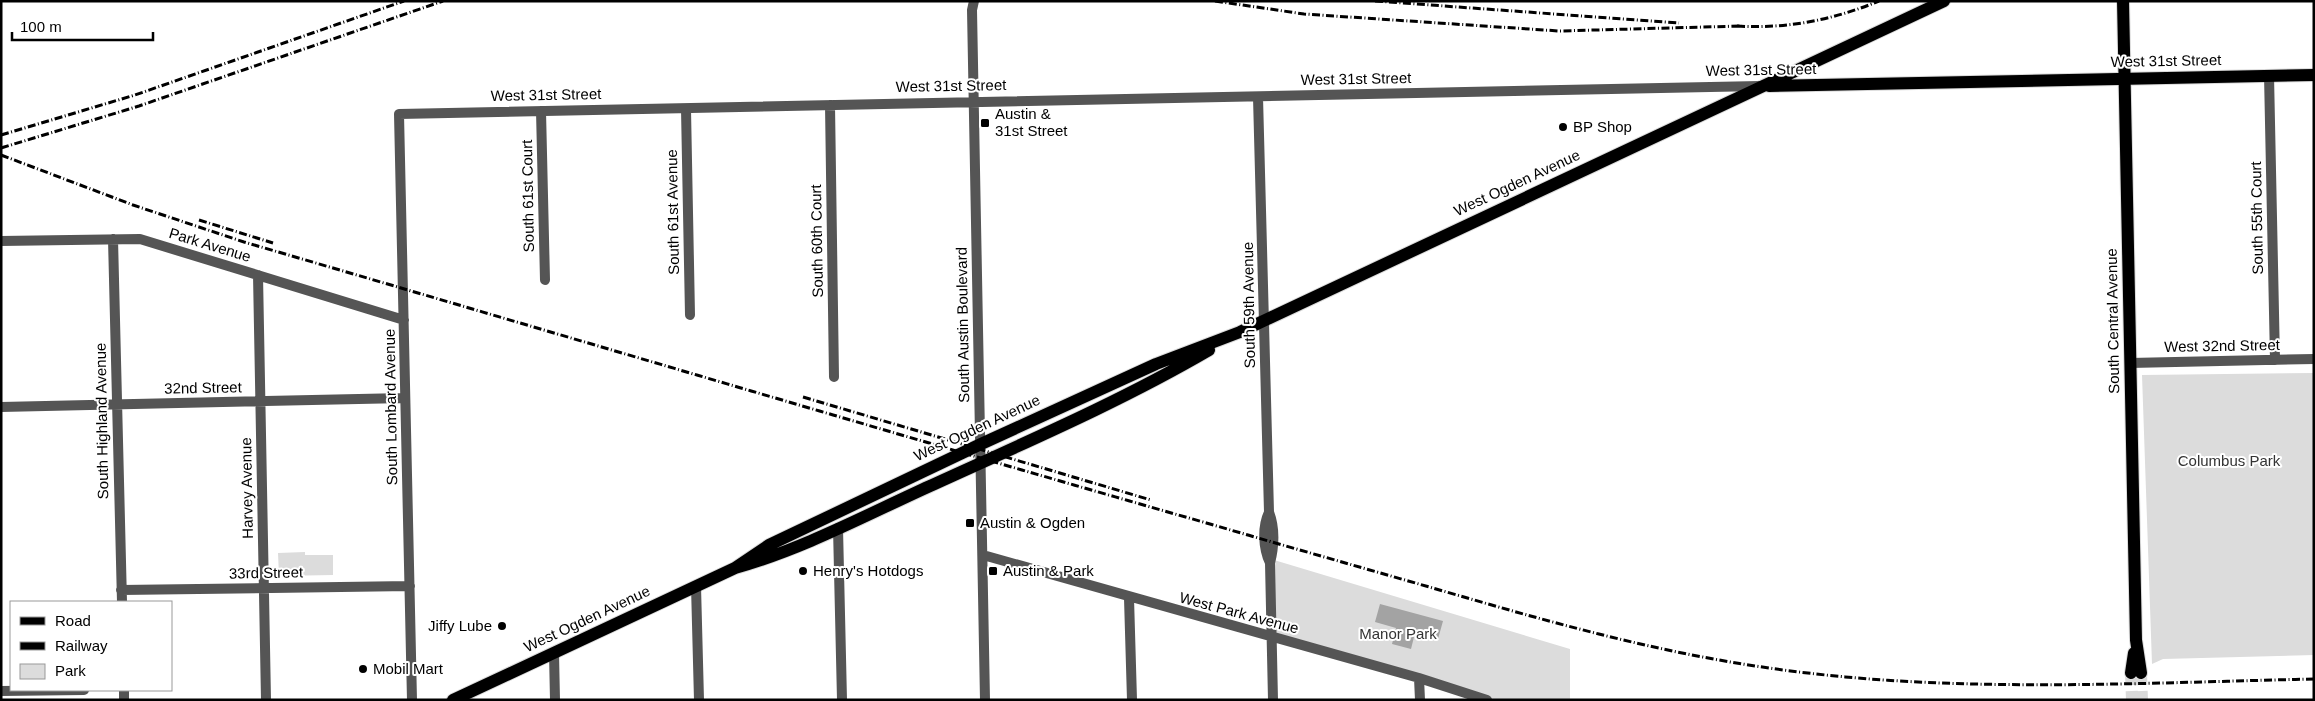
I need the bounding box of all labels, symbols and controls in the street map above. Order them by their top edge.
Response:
scale bar [12,10,154,42]
text: 100 m [20,18,62,35]
street label: West 31st Street [2111,51,2222,70]
street label: West 31st Street [1706,60,1817,79]
street label: West 31st Street [1301,69,1412,88]
street label: West 31st Street [896,76,1007,95]
street label: West 31st Street [491,85,602,104]
place label: Austin & 31st Street [995,105,1068,139]
marker: Austin & 31st Street [979,117,991,129]
place label: BP Shop [1573,118,1632,135]
marker: BP Shop [1557,121,1569,133]
street label: South 61st Court [518,139,537,252]
street label: West Ogden Avenue [1451,146,1582,219]
street label: South 61st Avenue [663,149,682,275]
street label: South 55th Court [2247,160,2266,275]
street label: South 60th Court [807,183,826,298]
street label: Park Avenue [167,224,253,265]
street label: South 59th Avenue [1239,242,1258,368]
street label: South Austin Boulevard [953,247,972,403]
street label: South Central Avenue [2103,248,2122,394]
street label: South Lombard Avenue [381,329,400,485]
street label: West 32nd Street [2164,336,2281,355]
street label: South Highland Avenue [92,343,111,499]
street label: 32nd Street [164,378,243,397]
street label: West Ogden Avenue [911,391,1042,464]
street label: Harvey Avenue [237,437,256,539]
park label: Columbus Park [2178,452,2281,469]
place label: Austin & Ogden [980,514,1085,531]
marker: Austin & Ogden [964,517,976,529]
place label: Henry's Hotdogs [813,562,923,579]
place label: Austin & Park [1003,562,1094,579]
street label: 33rd Street [229,563,304,582]
marker: Henry's Hotdogs [797,565,809,577]
marker: Austin & Park [987,565,999,577]
street label: West Ogden Avenue [521,582,652,655]
street label: West Park Avenue [1178,588,1301,637]
legend [10,601,172,691]
text: Road [55,612,91,629]
place label: Jiffy Lube [428,617,492,634]
marker: Jiffy Lube [496,620,508,632]
park label: Manor Park [1359,625,1437,642]
text: Railway [55,637,108,654]
place label: Mobil Mart [373,660,444,677]
text: Park [55,662,86,679]
marker: Mobil Mart [357,663,369,675]

